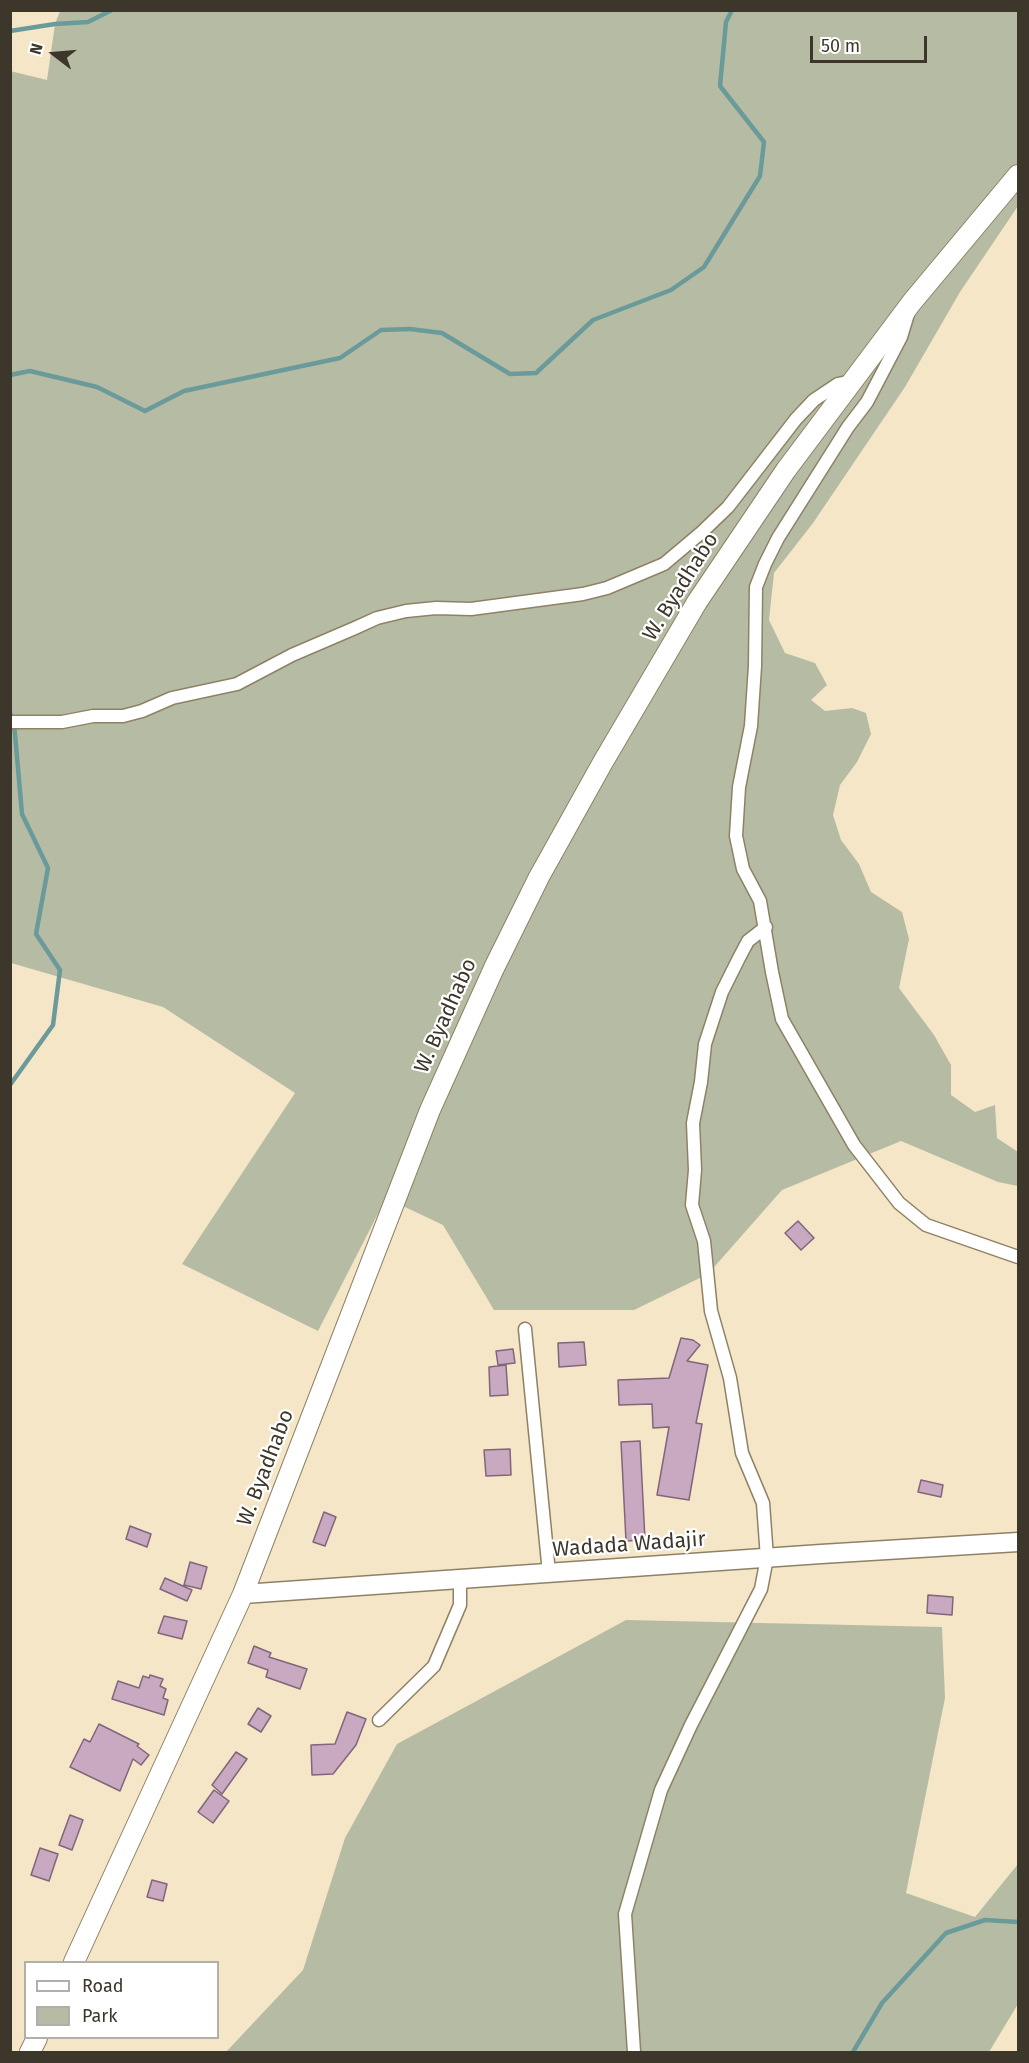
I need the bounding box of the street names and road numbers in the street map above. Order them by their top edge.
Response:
street label: W. Byadhabo [638,528,724,646]
street label: W. Byadhabo [410,955,482,1077]
street label: W. Byadhabo [232,1406,300,1530]
street label: Wadada Wadajir [552,1527,706,1563]

